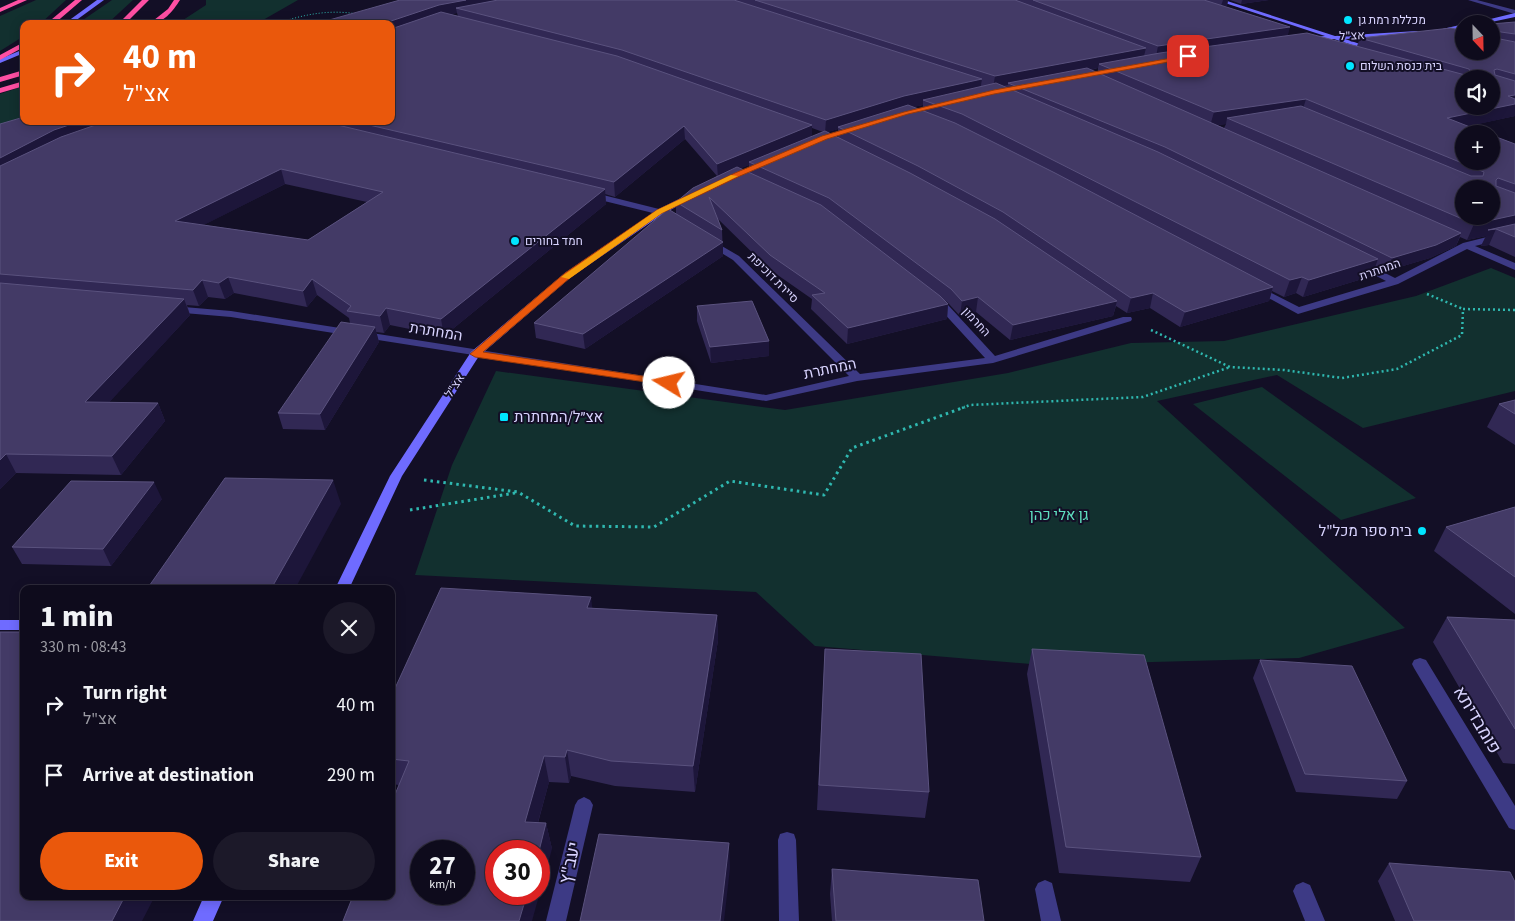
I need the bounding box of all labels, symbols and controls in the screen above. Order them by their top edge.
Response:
place label: מכללת רמת גן [1358,12,1426,29]
marker: מכללת רמת גן [1342,14,1354,26]
north arrow [1455,15,1500,60]
map controls [1455,15,1500,225]
street label: אצ"ל [1339,27,1365,45]
text: 40 m [123,32,197,82]
pin [1167,35,1209,77]
icon: right [40,40,105,105]
icon: arrive [1174,42,1202,70]
place label: בית כנסת השלום [1360,58,1443,75]
marker: בית כנסת השלום [1344,60,1356,72]
button: sound [1455,70,1500,115]
text: אצ"ל [123,78,170,110]
button: + [1455,125,1500,170]
button: − [1455,180,1500,225]
place label: חמד בחורים [525,233,583,250]
marker: חמד בחורים [509,235,521,247]
street label: סיירת דוכיפת [744,249,802,307]
street label: המחתרת [1357,255,1403,285]
street label: החרמון [958,303,994,341]
street label: המחתרת [408,317,464,347]
street label: המחתרת [802,353,858,385]
position arrow [642,356,694,408]
street label: אצ"ל [441,370,469,401]
place label: אצ״ל/המחתרת [514,407,603,428]
marker: אצ״ל/המחתרת [498,411,510,423]
park label: גן אלי כהן [1029,505,1089,526]
place label: בית ספר מכל"ל [1319,521,1412,542]
marker: בית ספר מכל"ל [1416,525,1428,537]
text: 1 min [40,595,114,638]
button: close [323,602,375,654]
text: 330 m · 08:43 [40,636,127,658]
text: Turn right [83,680,167,707]
street label: פומבדיתא [1447,681,1507,759]
icon: right [40,691,68,719]
text: 40 m [337,692,375,719]
text: אצ"ל [83,708,117,730]
icon: arrive [40,761,68,789]
text: Arrive at destination [83,762,254,789]
text: 290 m [327,762,375,789]
button: Exit [40,832,203,890]
button: Share [213,832,375,890]
street label: יעב"ץ [553,839,587,887]
speed limit sign: 30 [485,840,550,905]
text: 27 [429,848,456,884]
text: km/h [429,876,456,893]

